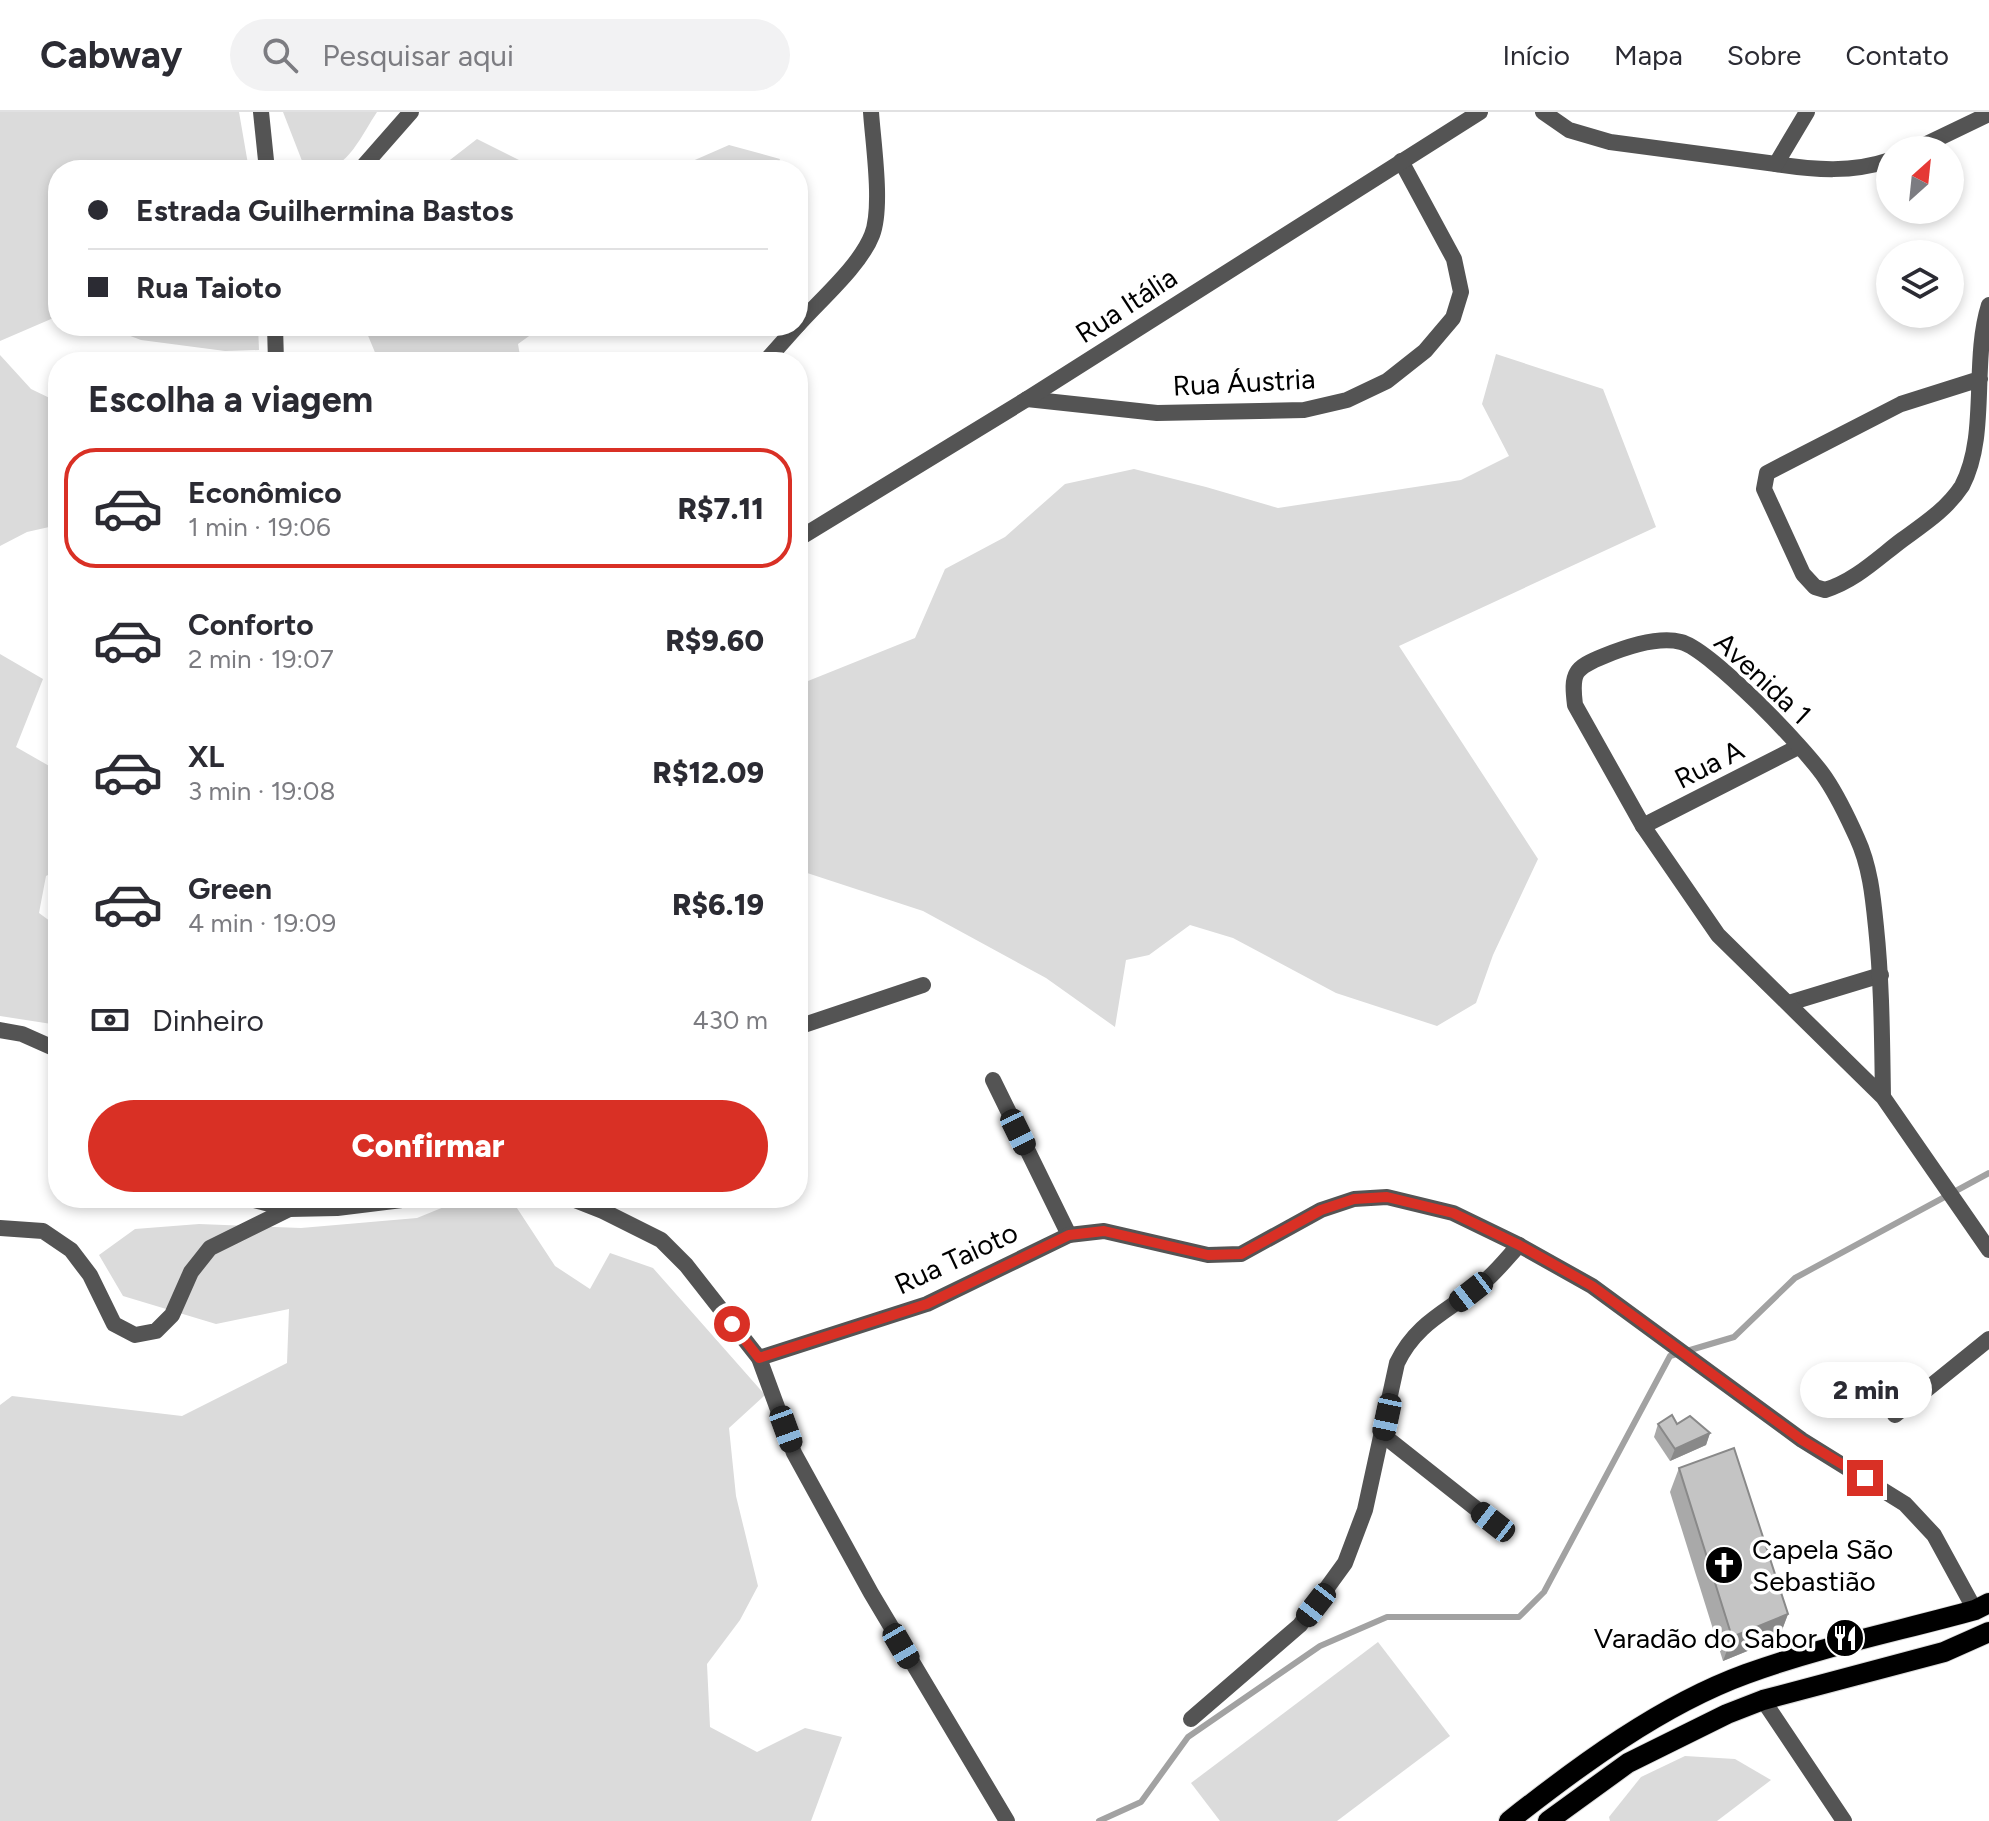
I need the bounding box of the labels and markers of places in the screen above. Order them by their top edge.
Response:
place label: Capela São Sebastião [1752,1532,1893,1598]
church icon: Capela São Sebastião [1703,1544,1745,1586]
restaurant icon: Varadão do Sabor [1824,1617,1866,1659]
place label: Varadão do Sabor [1594,1621,1818,1655]

